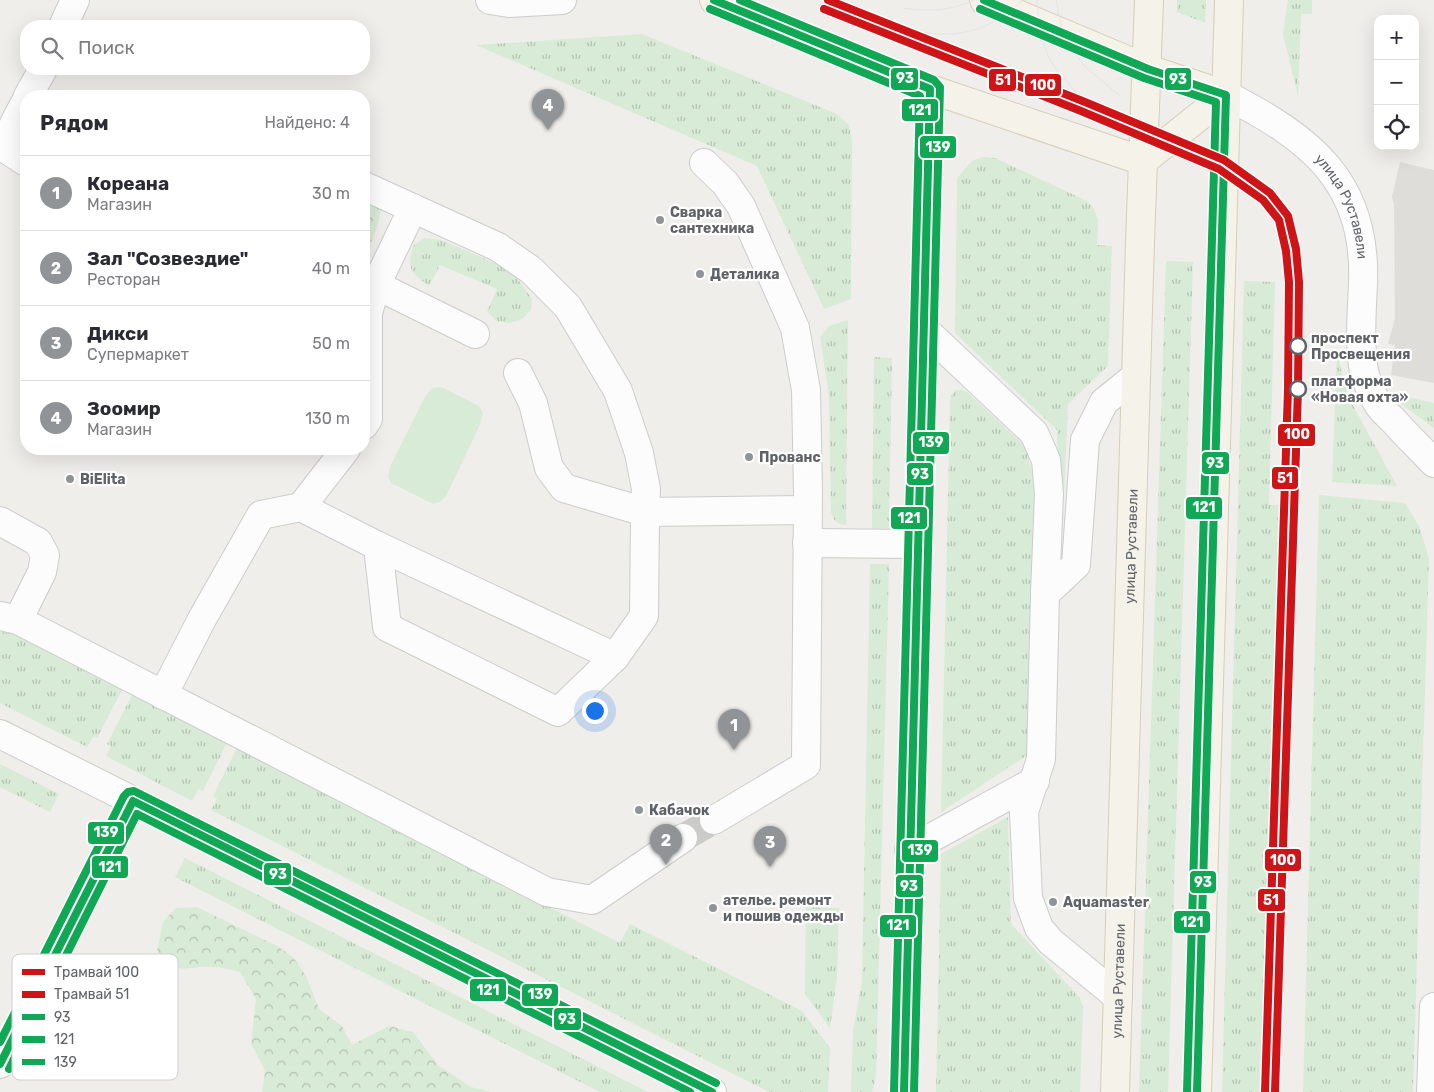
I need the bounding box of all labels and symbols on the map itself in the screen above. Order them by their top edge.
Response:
line badge: 93 [890,67,919,91]
line badge: 93 [1164,67,1192,91]
line badge: 51 [988,68,1017,92]
text: 93 [896,70,914,87]
text: 93 [1169,71,1187,88]
text: 51 [995,72,1011,89]
line badge: 100 [1024,73,1062,97]
text: 100 [1030,77,1056,94]
pin: 4 [532,89,564,130]
line badge: 121 [901,98,939,122]
text: 121 [908,102,932,119]
line badge: 139 [919,135,957,159]
text: 139 [925,139,951,156]
street label: улица Руставели [1311,150,1371,260]
place label: Сварка сантехника [670,204,754,237]
marker: Сварка сантехника [654,214,666,226]
place label: Деталика [710,266,780,283]
marker: Деталика [694,268,706,280]
place label: проспект Просвещения [1311,330,1410,363]
marker: проспект Просвещения [1289,337,1307,355]
place label: платформа «Новая охта» [1311,373,1409,406]
marker: платформа «Новая охта» [1289,380,1307,398]
line badge: 100 [1277,423,1316,447]
text: 100 [1284,426,1310,443]
line badge: 139 [912,431,950,455]
text: 139 [918,434,944,451]
place label: Прованс [759,449,821,466]
marker: Прованс [743,451,755,463]
line badge: 93 [1201,451,1230,475]
text: 93 [1206,455,1224,472]
line badge: 93 [906,462,934,486]
text: 93 [911,466,929,483]
line badge: 51 [1271,466,1299,490]
text: 51 [1277,470,1293,487]
place label: BiElita [80,471,126,488]
marker: BiElita [64,473,76,485]
street label: улица Руставели [1121,488,1141,604]
line badge: 121 [1185,496,1223,520]
text: 121 [1192,499,1216,516]
line badge: 121 [890,506,928,530]
text: 121 [897,510,921,527]
your location [582,698,608,724]
pin: 1 [718,709,750,750]
place label: Кабачок [649,802,710,819]
marker: Кабачок [633,804,645,816]
line badge: 139 [87,821,125,845]
text: 139 [93,824,119,841]
pin: 2 [650,824,682,865]
pin: 3 [754,826,786,867]
line badge: 139 [901,839,939,863]
text: 139 [907,842,933,859]
line badge: 100 [1264,848,1302,872]
text: 100 [1270,852,1296,869]
line badge: 121 [91,855,129,879]
text: 121 [98,859,122,876]
line badge: 93 [263,862,292,886]
text: 93 [269,866,287,883]
line badge: 93 [1189,870,1217,894]
line badge: 93 [895,874,924,898]
text: 93 [1194,874,1212,891]
text: 93 [900,878,918,895]
line badge: 51 [1257,888,1286,912]
place label: ателье. ремонт и пошив одежды [723,892,844,925]
text: 51 [1263,892,1279,909]
place label: Aquamaster [1063,894,1150,911]
marker: Aquamaster [1047,896,1059,908]
marker: ателье. ремонт и пошив одежды [707,902,719,914]
line badge: 121 [1173,910,1211,934]
line badge: 121 [879,914,917,938]
text: 121 [1180,914,1204,931]
text: 121 [886,917,910,934]
street label: улица Руставели [1108,923,1128,1039]
legend [12,954,178,1080]
text: Трамвай 100 [54,964,139,981]
line badge: 121 [469,978,507,1002]
text: 121 [476,982,500,999]
line badge: 139 [521,983,559,1007]
text: Трамвай 51 [54,986,129,1003]
text: 139 [527,986,553,1003]
line badge: 93 [553,1007,582,1031]
text: 93 [54,1009,71,1026]
text: 93 [558,1011,576,1028]
text: 121 [54,1031,74,1048]
text: 139 [54,1054,77,1071]

